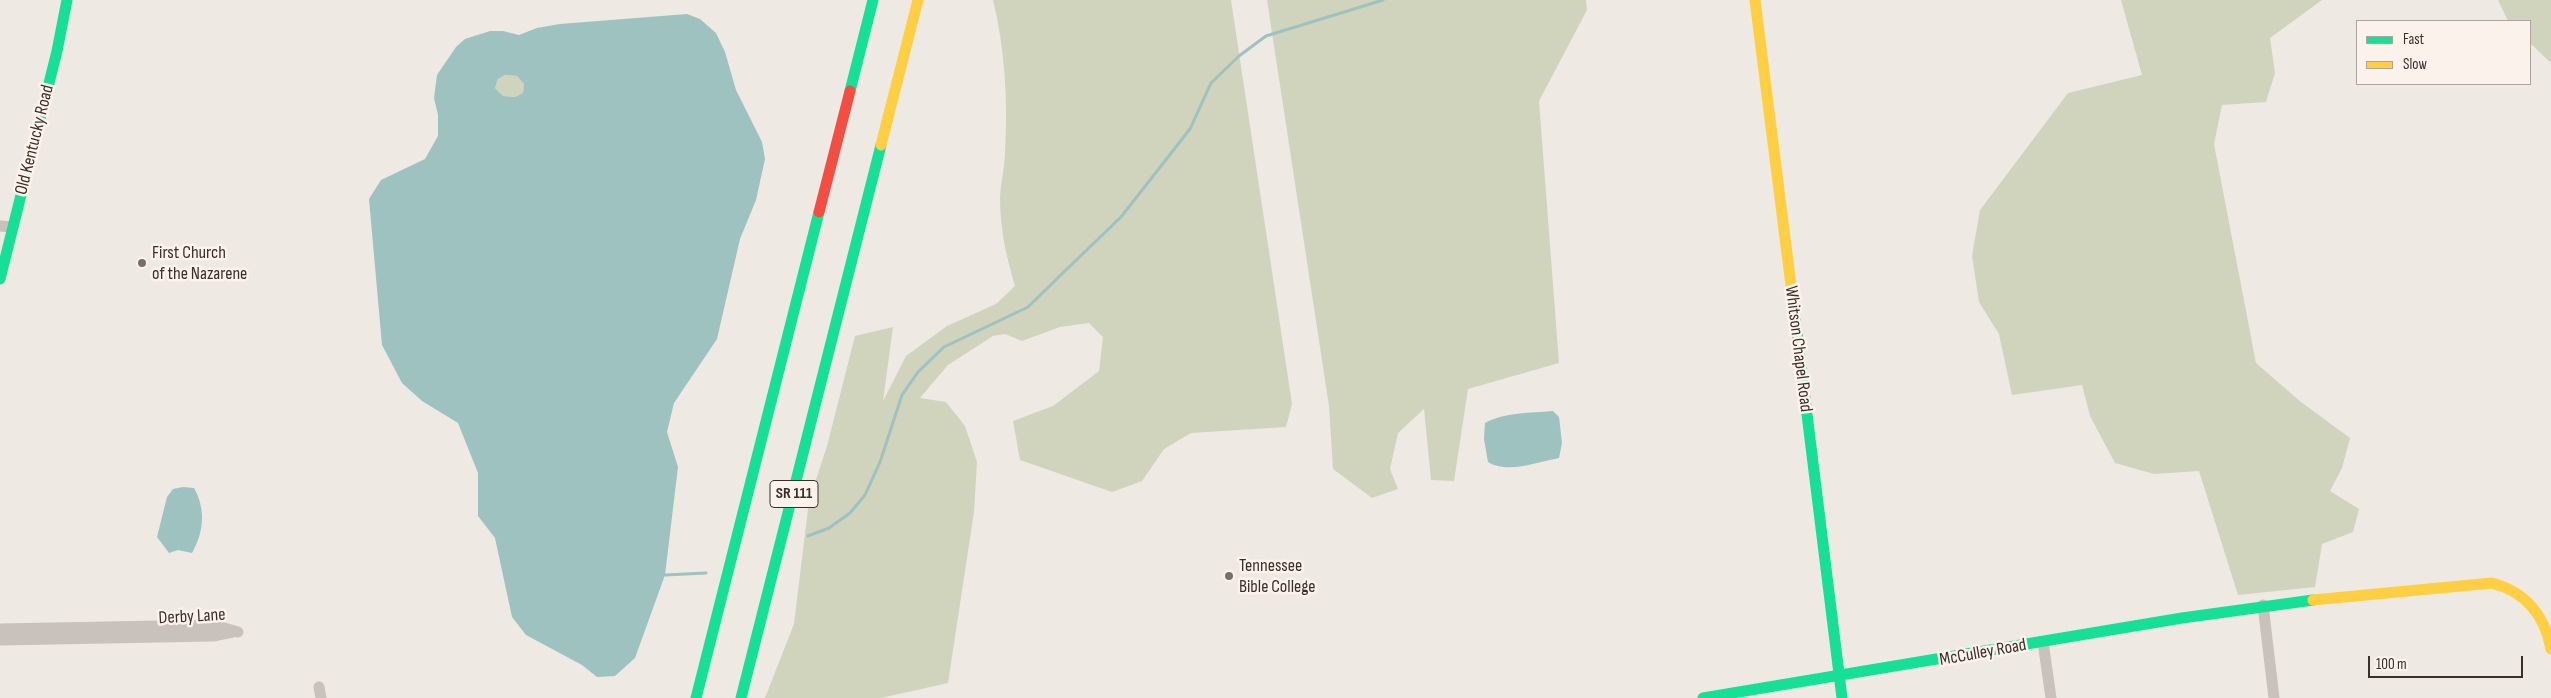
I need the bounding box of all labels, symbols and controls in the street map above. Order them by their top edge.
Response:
legend [2356,20,2531,85]
text: Fast [2403,30,2424,49]
text: Slow [2403,55,2427,74]
street label: Old Kentucky Road [11,83,59,197]
place label: First Church of the Nazarene [152,242,247,284]
marker: First Church of the Nazarene [136,257,148,269]
street label: Whitson Chapel Road [1780,285,1816,413]
road number: SR 111 [770,480,818,508]
place label: Tennessee Bible College [1239,555,1316,598]
marker: Tennessee Bible College [1223,570,1235,582]
street label: Derby Lane [158,604,226,630]
street label: McCulley Road [1938,635,2028,671]
scale bar [2371,646,2526,678]
text: 100 m [2376,655,2407,674]

